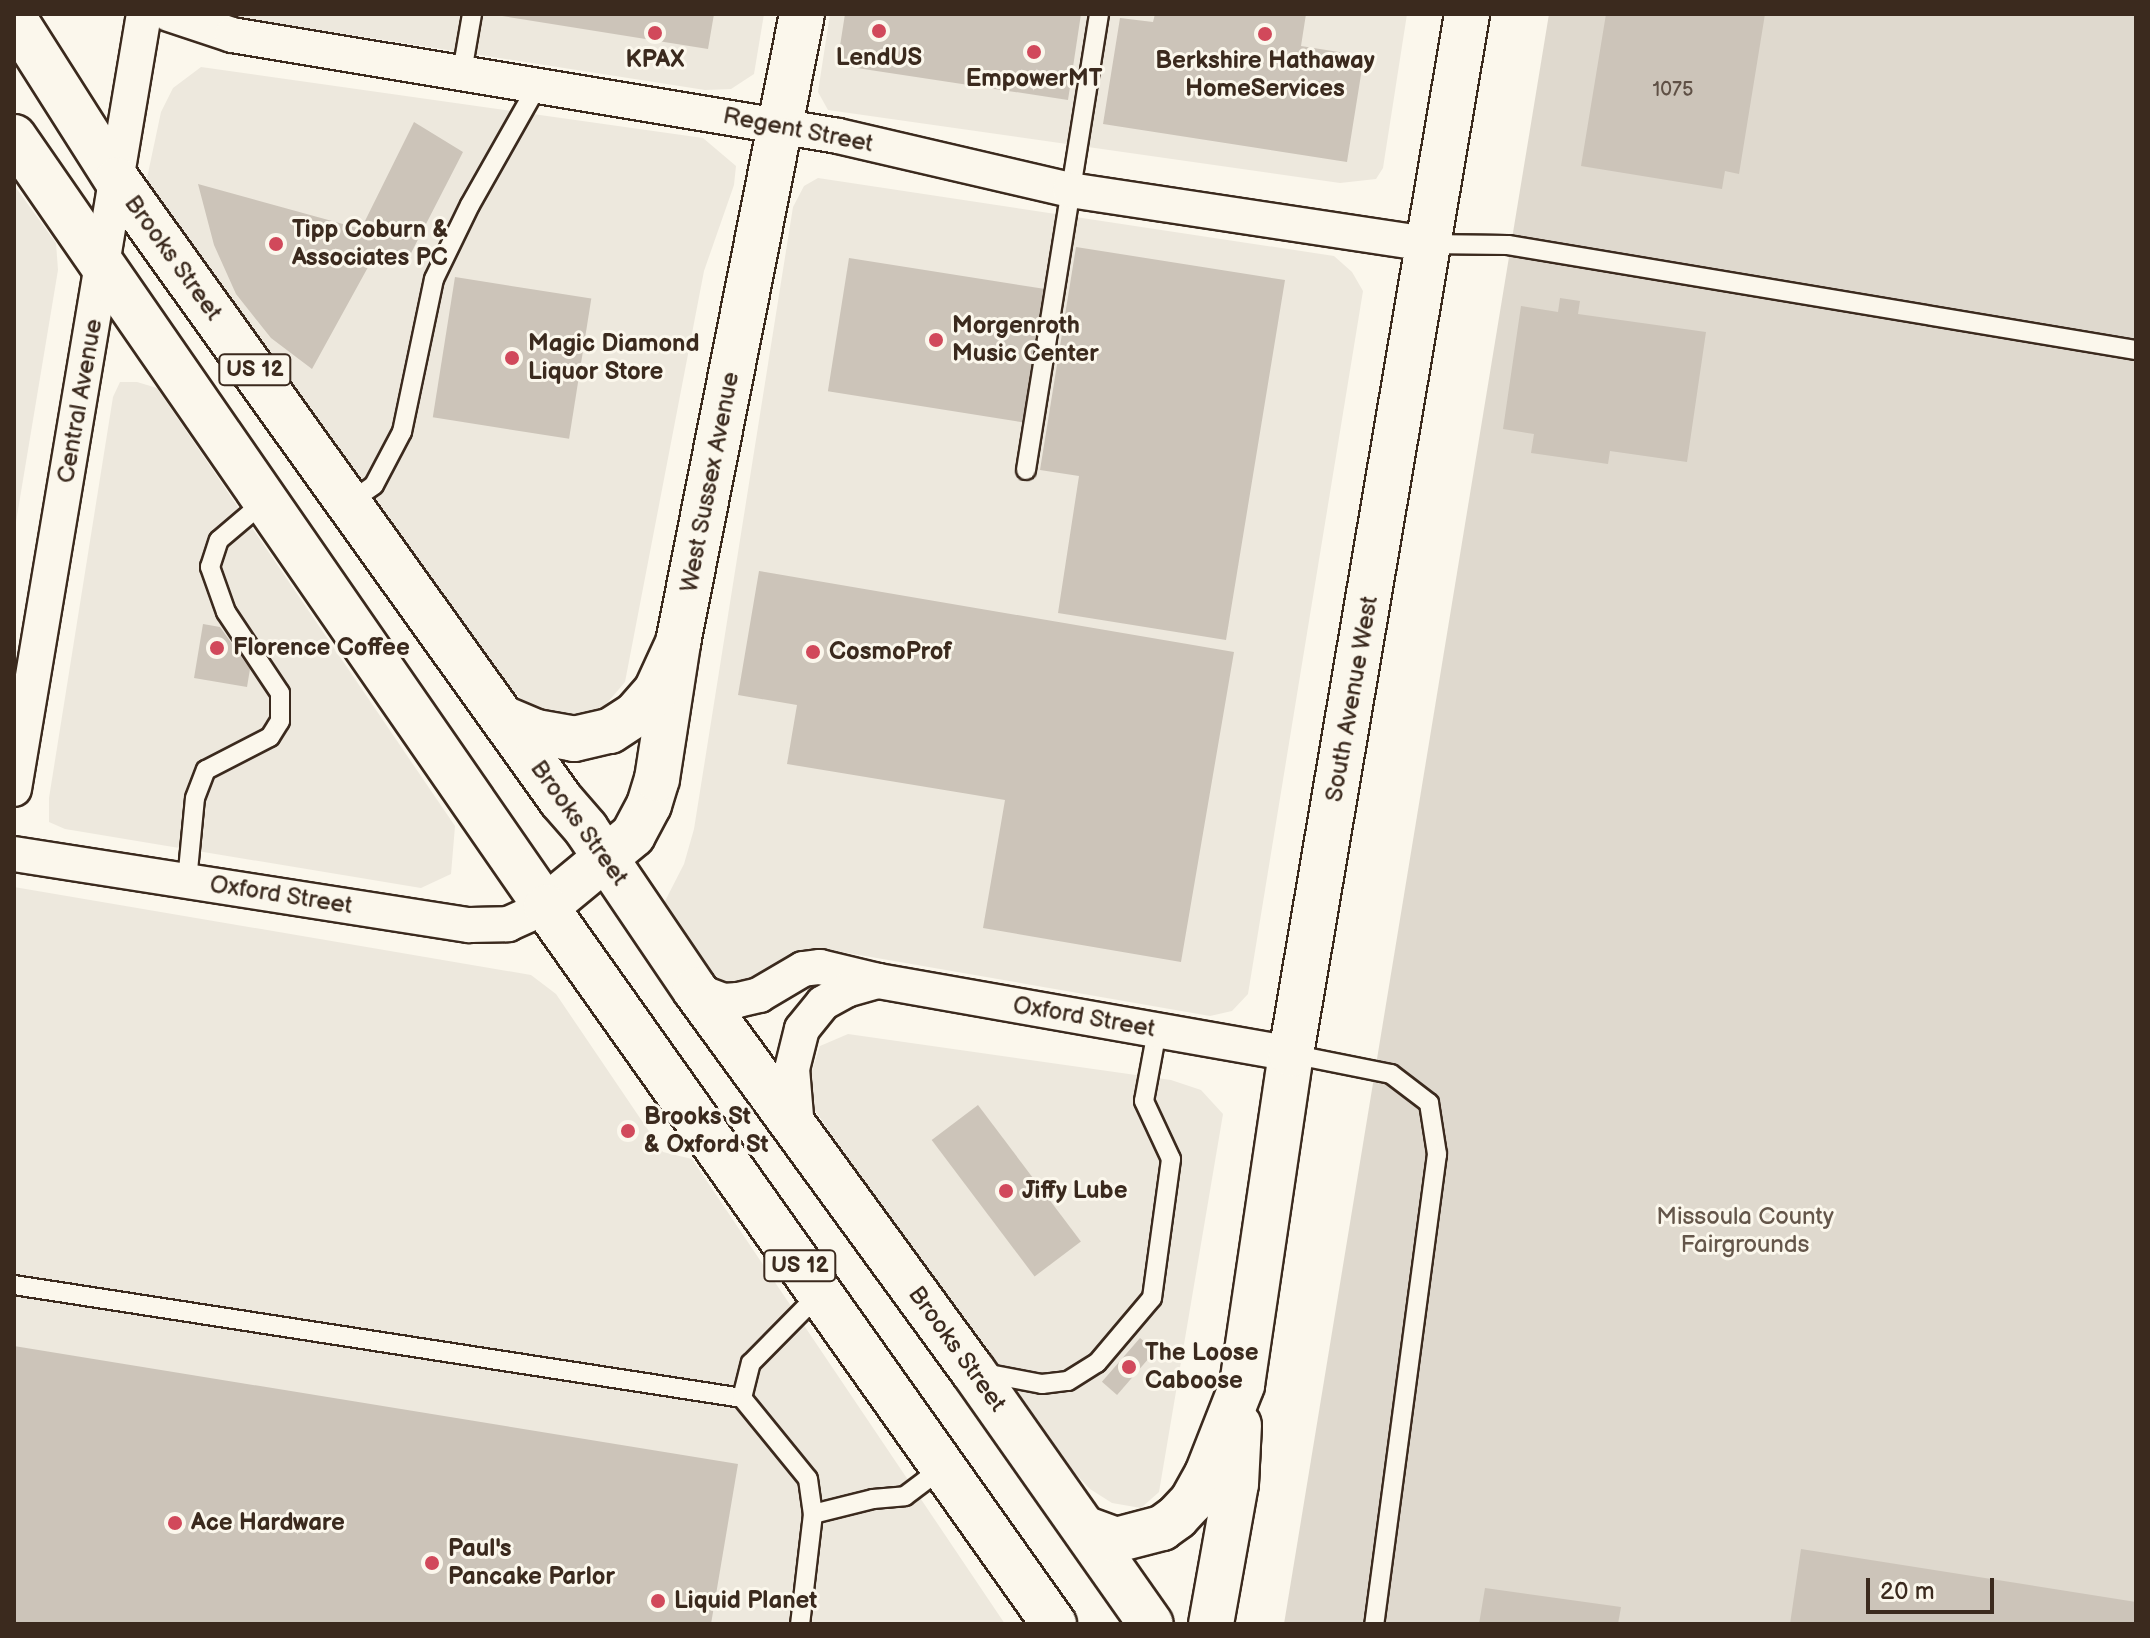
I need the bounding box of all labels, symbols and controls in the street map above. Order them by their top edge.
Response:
marker: LendUS [870,22,888,40]
marker: KPAX [646,24,664,42]
marker: Berkshire Hathaway HomeServices [1256,25,1274,43]
marker: EmpowerMT [1025,43,1043,61]
place label: LendUS [836,44,922,72]
place label: KPAX [626,46,684,74]
place label: Berkshire Hathaway HomeServices [1155,47,1375,103]
place label: EmpowerMT [966,65,1102,93]
house number: 1075 [1653,78,1693,102]
street label: Regent Street [720,101,876,159]
street label: Brooks Street [118,190,228,326]
place label: Tipp Coburn & Associates PC [292,216,448,272]
marker: Tipp Coburn & Associates PC [267,235,285,253]
place label: Morgenroth Music Center [952,312,1099,368]
street label: Central Avenue [51,317,109,485]
place label: Magic Diamond Liquor Store [528,330,699,386]
marker: Morgenroth Music Center [927,331,945,349]
marker: Magic Diamond Liquor Store [503,349,521,367]
road number: US 12 [217,352,293,388]
street label: West Sussex Avenue [674,369,746,595]
street label: South Avenue West [1320,593,1384,805]
place label: Florence Coffee [233,634,410,662]
place label: CosmoProf [829,638,952,666]
marker: Florence Coffee [208,639,226,657]
marker: CosmoProf [804,643,822,661]
street label: Brooks Street [524,755,634,891]
street label: Oxford Street [208,870,354,920]
street label: Oxford Street [1011,990,1157,1044]
place label: Brooks St & Oxford St [644,1103,769,1159]
marker: Brooks St & Oxford St [619,1122,637,1140]
place label: Jiffy Lube [1022,1177,1128,1205]
marker: Jiffy Lube [997,1182,1015,1200]
park label: Missoula County Fairgrounds [1656,1203,1834,1259]
road number: US 12 [762,1248,838,1284]
street label: Brooks Street [902,1281,1012,1417]
place label: The Loose Caboose [1145,1339,1258,1395]
marker: The Loose Caboose [1120,1358,1138,1376]
place label: Ace Hardware [191,1509,345,1537]
marker: Ace Hardware [166,1514,184,1532]
place label: Paul's Pancake Parlor [448,1535,615,1591]
marker: Paul's Pancake Parlor [423,1554,441,1572]
scale bar [1870,1562,1998,1612]
text: 20 m [1880,1577,1935,1606]
place label: Liquid Planet [674,1587,817,1615]
marker: Liquid Planet [649,1592,667,1610]

